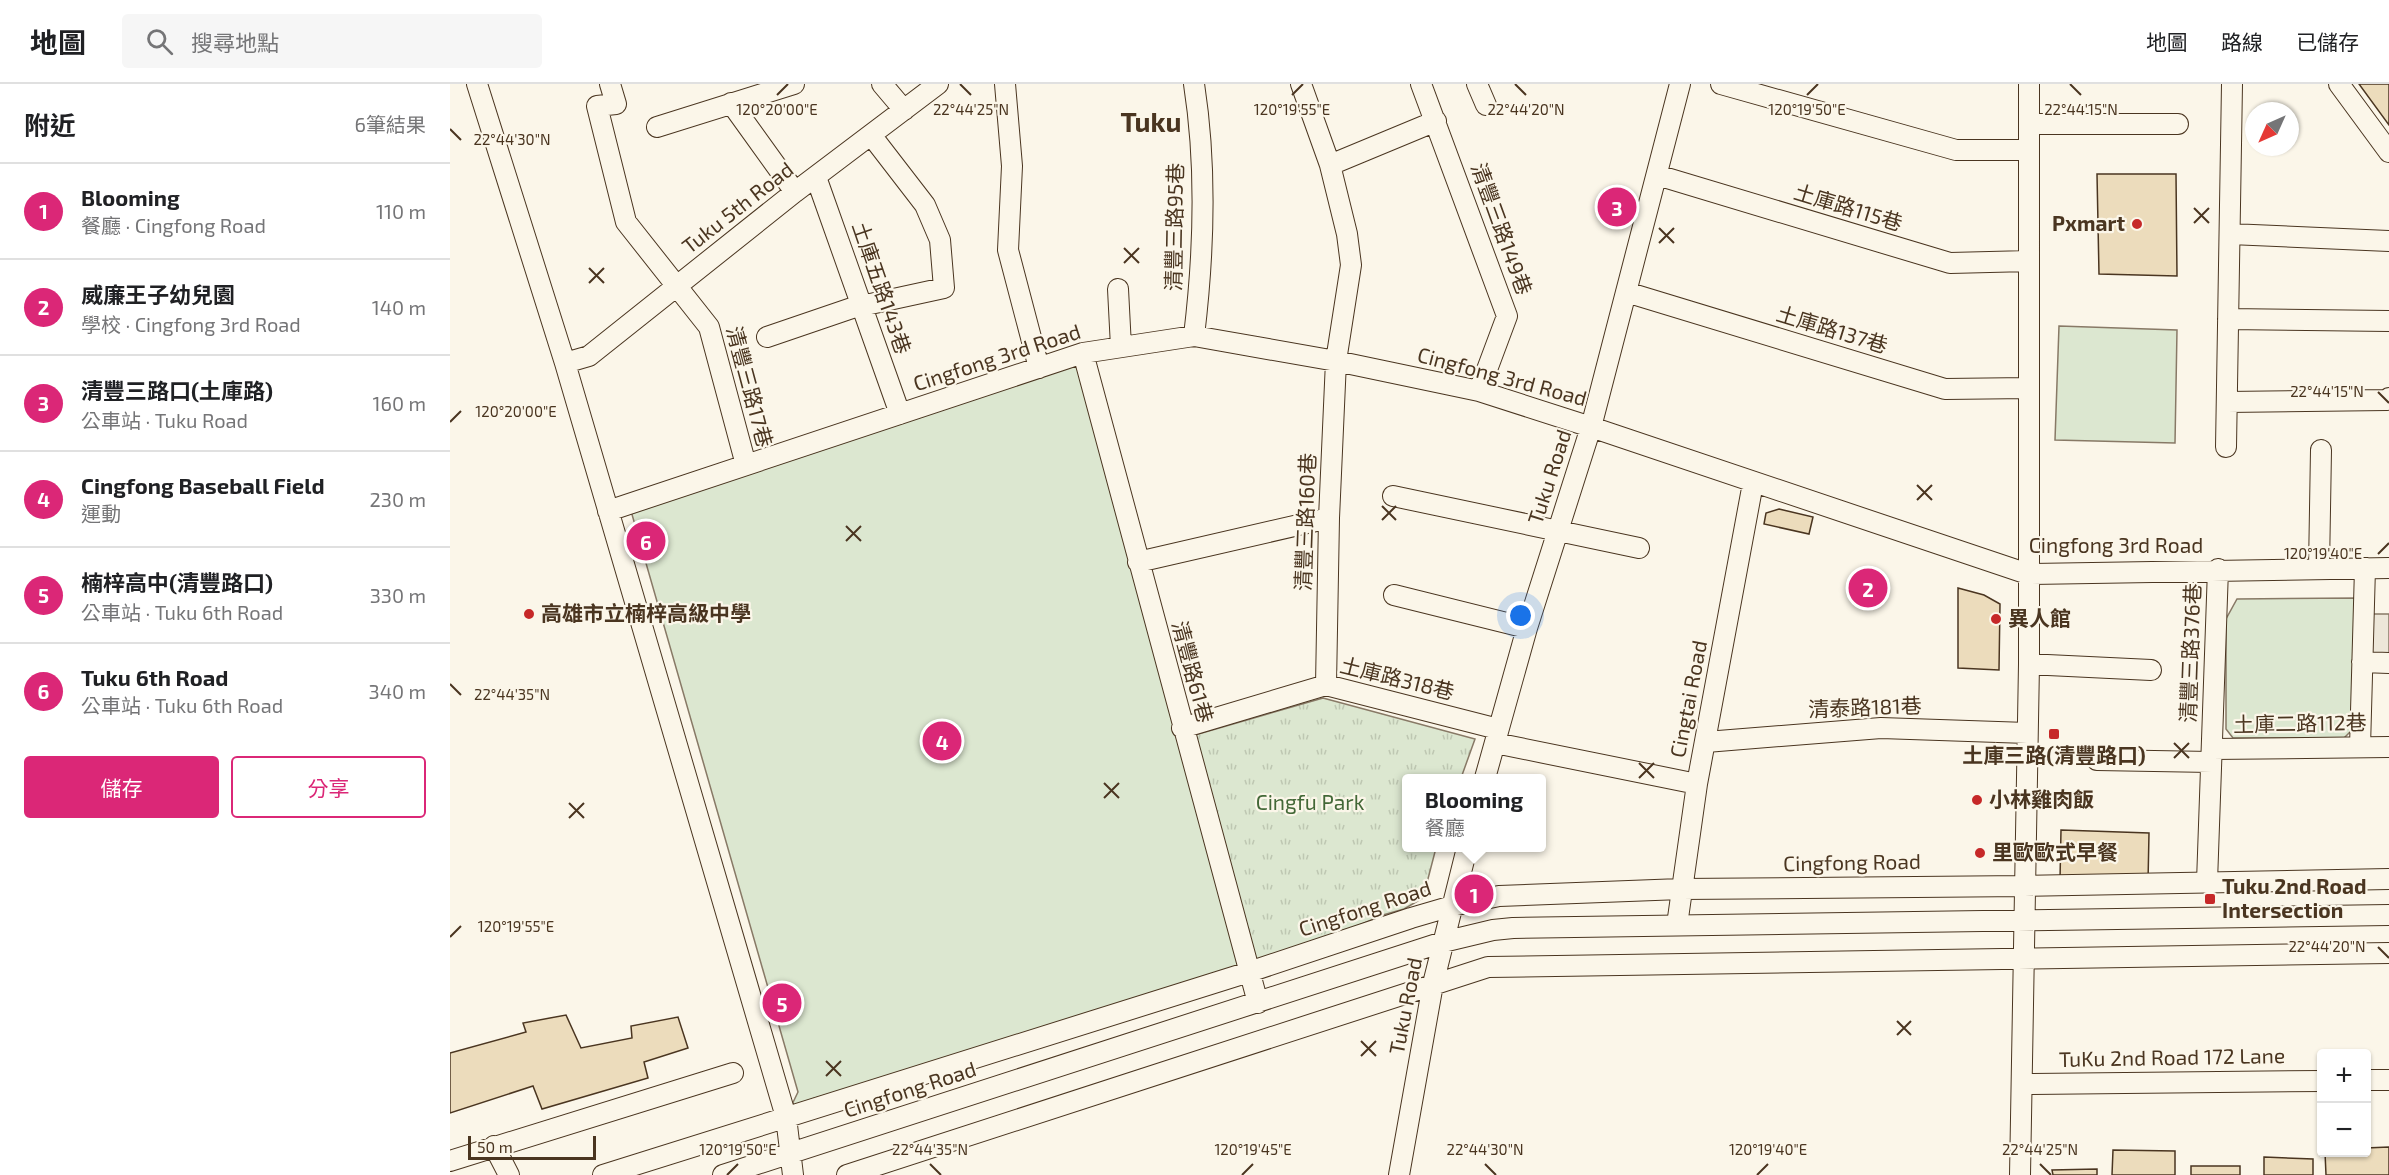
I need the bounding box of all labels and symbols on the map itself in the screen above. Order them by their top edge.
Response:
text: 120°20'00"E [736,100,818,118]
text: 22°44'25"N [933,100,1009,118]
text: 120°19'55"E [1254,100,1330,118]
text: 22°44'20"N [1487,100,1565,118]
text: 120°19'50"E [1768,100,1846,118]
text: 22°44'15"N [2044,100,2118,118]
north arrow [2245,102,2299,156]
district label: Tuku [1120,105,1182,137]
text: 22°44'30"N [473,130,551,148]
street label: Tuku 5th Road [677,156,798,258]
street label: 清豐三路149巷 [1467,159,1538,298]
street label: 清豐三路95巷 [1160,163,1187,291]
street label: 土庫路115巷 [1791,178,1906,235]
pin: 3 [1598,184,1636,230]
place label: Pxmart [2052,210,2125,235]
marker: Pxmart [2130,217,2144,231]
street label: 土庫五路143巷 [848,218,917,357]
street label: 土庫路137巷 [1774,300,1891,357]
street label: Cingfong 3rd Road [910,318,1083,395]
street label: 清豐三路17巷 [722,323,779,450]
street label: Cingfong 3rd Road [1415,341,1590,410]
text: 22°44'15"N [2290,382,2364,400]
text: 120°20'00"E [475,402,557,420]
street label: Tuku Road [1522,426,1576,527]
street label: 清豐三路160巷 [1290,453,1319,591]
pin: 6 [626,518,666,564]
street label: Cingfong 3rd Road [2029,532,2203,557]
text: 120°19'40"E [2284,544,2362,562]
pin: 2 [1848,566,1888,610]
street label: 清豐三路376巷 [2175,583,2204,723]
place label: 高雄市立楠梓高級中學 [541,600,751,625]
your location [1506,601,1535,630]
place label: 異人館 [2008,605,2071,630]
marker: 高雄市立楠梓高級中學 [522,607,536,621]
marker: 異人館 [1989,612,2003,626]
street label: 清豐路61巷 [1168,618,1219,725]
street label: Cingtai Road [1664,638,1711,759]
street label: 土庫路318巷 [1338,651,1457,704]
text: 22°44'35"N [474,685,550,703]
street label: 清泰路181巷 [1808,692,1922,721]
street label: 土庫二路112巷 [2233,709,2367,736]
pin: 4 [922,718,962,764]
marker: 土庫三路(清豐路口) [2047,727,2061,741]
place label: 土庫三路(清豐路口) [1962,742,2146,767]
place label: 小林雞肉飯 [1989,786,2094,811]
park label: Cingfu Park [1256,789,1365,814]
marker: 小林雞肉飯 [1970,793,1984,807]
place label: 里歐歐式早餐 [1992,839,2118,864]
marker: 里歐歐式早餐 [1973,846,1987,860]
street label: Cingfong Road [1783,848,1921,875]
pin: 1 [1454,872,1494,916]
place label: Tuku 2nd Road Intersection [2222,873,2366,922]
street label: Cingfong Road [1295,874,1434,941]
marker: Tuku 2nd Road Intersection [2203,892,2217,906]
text: 120°19'55"E [478,917,554,935]
text: 22°44'20"N [2288,937,2366,955]
street label: Tuku Road [1383,955,1426,1056]
pin: 5 [762,980,802,1026]
street label: TuKu 2nd Road 172 Lane [2059,1042,2285,1071]
street label: Cingfong Road [840,1055,979,1122]
scale bar [468,1133,596,1160]
text: 120°19'50"E [699,1140,777,1158]
text: 22°44'35"N [892,1140,968,1158]
text: 120°19'45"E [1214,1140,1292,1158]
text: 22°44'30"N [1446,1140,1524,1158]
text: 120°19'40"E [1729,1140,1807,1158]
text: 22°44'25"N [2002,1140,2078,1158]

